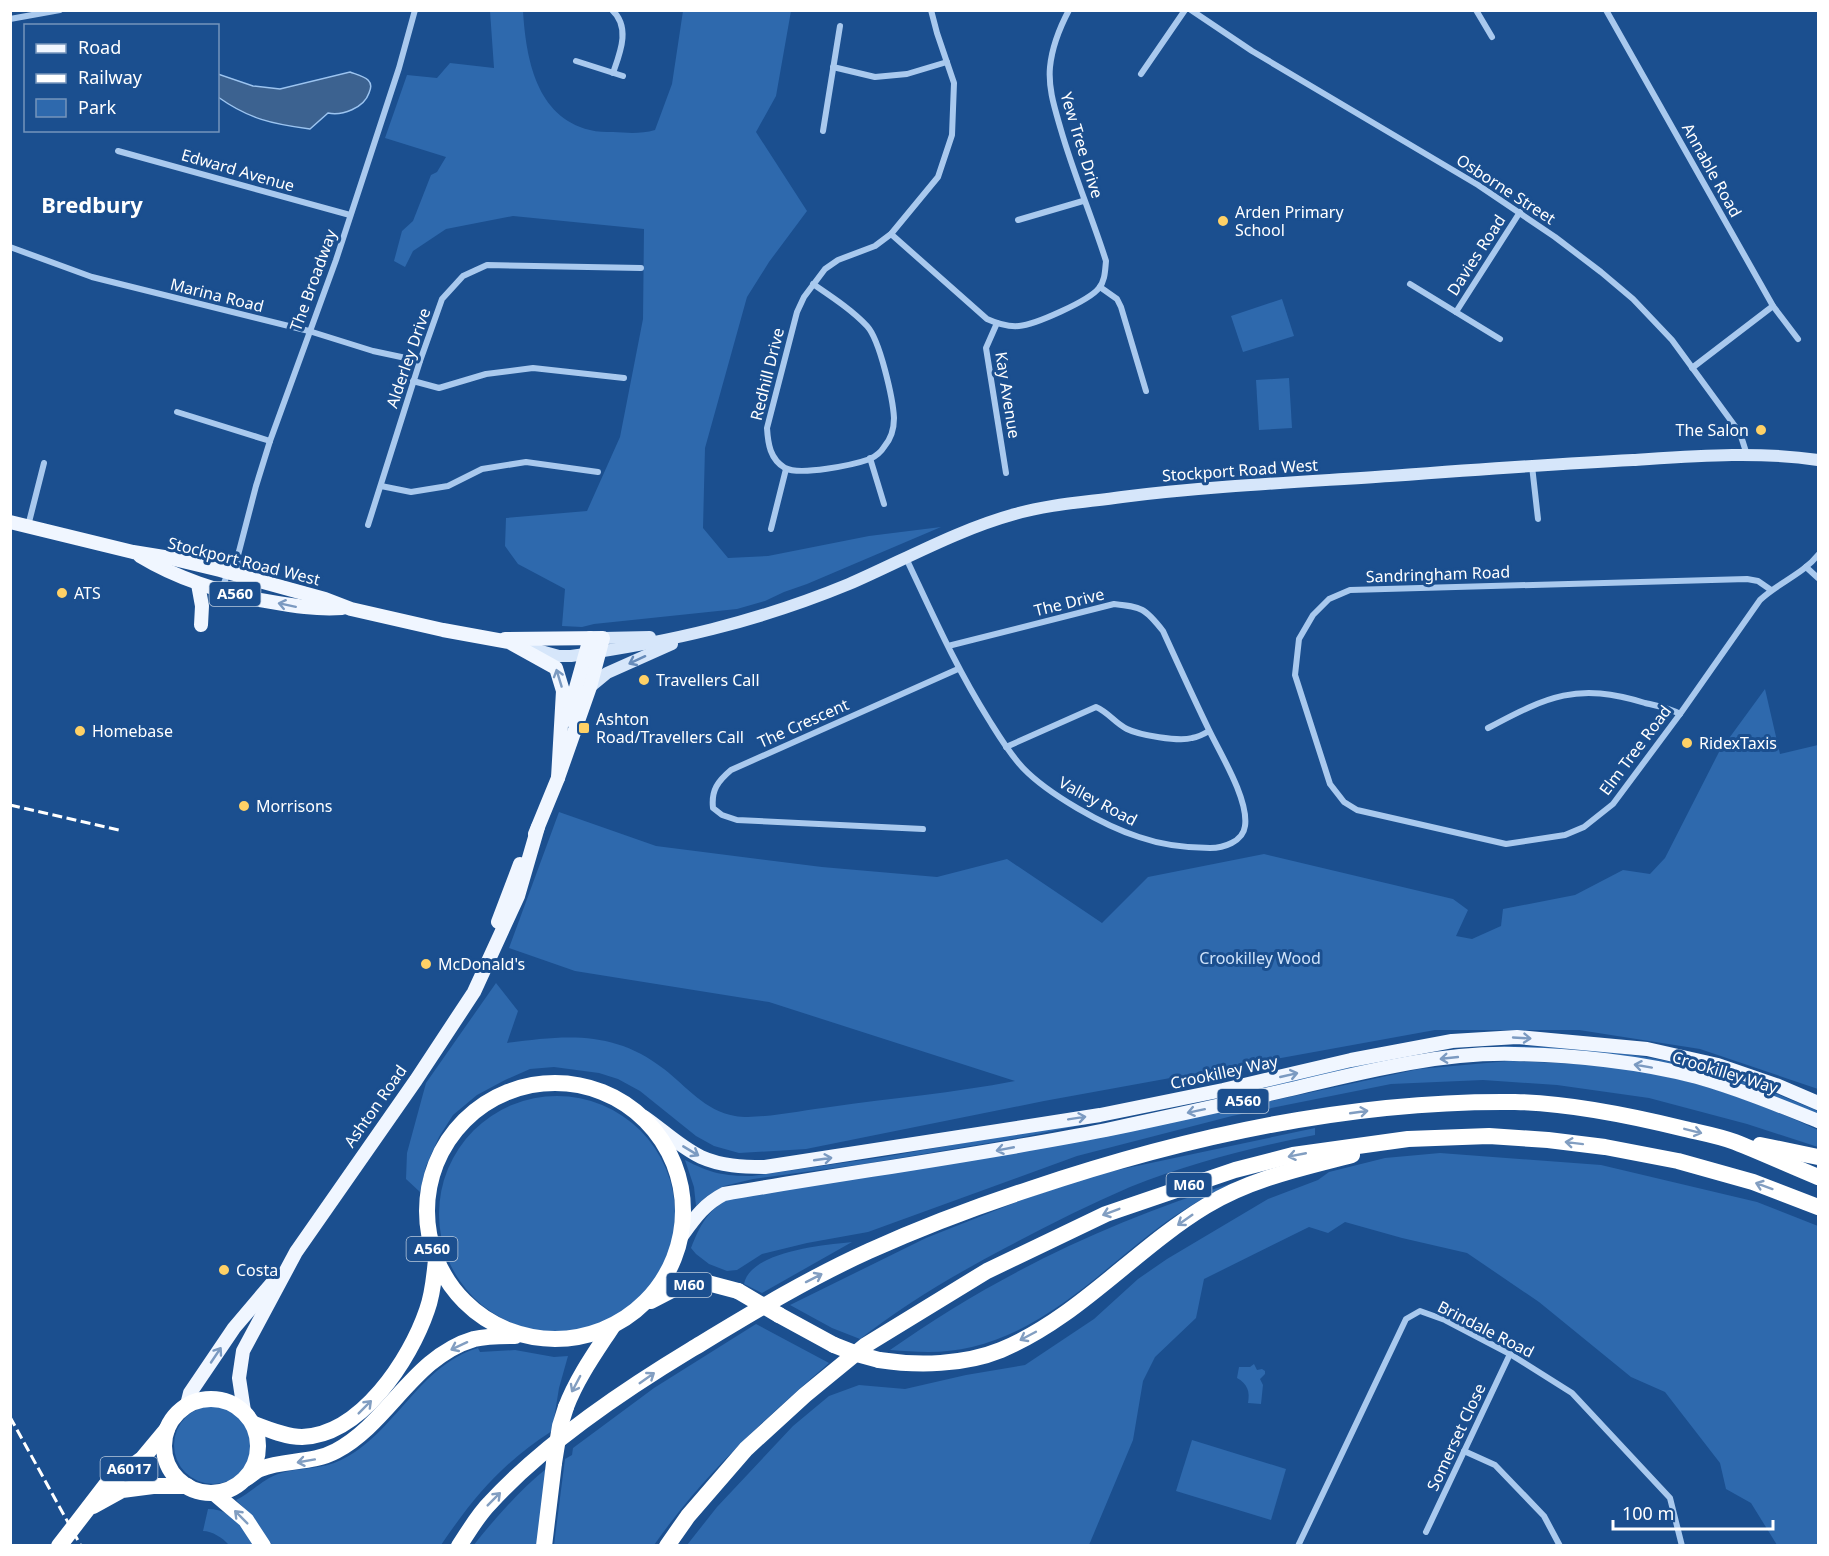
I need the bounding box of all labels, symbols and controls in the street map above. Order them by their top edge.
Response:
legend [24,24,219,132]
text: Road [78,35,121,59]
text: Railway [78,65,143,89]
street label: Yew Tree Drive [1055,89,1109,201]
text: Park [78,95,116,119]
street label: Annable Road [1677,119,1747,221]
street label: Edward Avenue [179,143,297,197]
street label: Osborne Street [1452,149,1560,229]
district label: Bredbury [41,189,143,219]
place label: Arden Primary School [1235,201,1344,241]
street label: Davies Road [1442,210,1510,300]
marker: Arden Primary School [1216,214,1230,228]
street label: The Broadway [284,225,342,334]
street label: Marina Road [168,273,266,317]
street label: Alderley Drive [381,305,435,411]
street label: Redhill Drive [745,325,789,423]
street label: Kay Avenue [990,350,1026,440]
place label: The Salon [1676,419,1749,441]
marker: The Salon [1754,423,1768,437]
street label: Stockport Road West [1161,454,1319,486]
street label: Stockport Road West [166,531,323,591]
street label: Sandringham Road [1365,560,1511,588]
place label: ATS [74,582,101,604]
road number: A560 [210,582,260,606]
street label: The Drive [1032,583,1106,621]
marker: ATS [55,586,69,600]
one-way arrow [278,599,297,610]
one-way arrow [629,654,647,666]
one-way arrow [553,669,564,688]
place label: Travellers Call [656,669,760,691]
marker: Travellers Call [637,673,651,687]
street label: The Crescent [754,693,852,753]
street label: Elm Tree Road [1594,701,1676,799]
place label: Ashton Road/Travellers Call [596,708,744,748]
place label: Homebase [92,720,173,742]
marker: Ashton Road/Travellers Call [577,721,591,735]
marker: Homebase [73,724,87,738]
place label: RidexTaxis [1699,732,1777,754]
marker: RidexTaxis [1680,736,1694,750]
street label: Valley Road [1055,771,1141,831]
place label: Morrisons [256,795,332,817]
marker: Morrisons [237,799,251,813]
park label: Crookilley Wood [1199,947,1321,969]
place label: McDonald's [438,953,525,975]
marker: McDonald's [419,957,433,971]
one-way arrow [1512,1032,1532,1043]
street label: Crookilley Way [1669,1045,1781,1099]
street label: Crookilley Way [1168,1050,1281,1094]
one-way arrow [1439,1053,1459,1064]
street label: Ashton Road [339,1060,411,1152]
one-way arrow [1633,1061,1653,1072]
one-way arrow [1279,1068,1298,1080]
road number: A560 [1218,1089,1268,1113]
one-way arrow [1187,1106,1207,1117]
one-way arrow [1349,1107,1368,1118]
one-way arrow [1067,1113,1087,1124]
one-way arrow [1683,1126,1702,1138]
one-way arrow [1565,1137,1585,1148]
one-way arrow [996,1144,1015,1155]
one-way arrow [682,1146,699,1158]
one-way arrow [1287,1149,1307,1160]
one-way arrow [812,1153,832,1164]
road number: M60 [1166,1173,1212,1197]
one-way arrow [1755,1179,1774,1190]
one-way arrow [1102,1208,1121,1219]
one-way arrow [1177,1214,1193,1226]
road number: A560 [406,1237,458,1261]
place label: Costa [236,1259,278,1281]
marker: Costa [217,1263,231,1277]
one-way arrow [805,1271,823,1283]
road number: M60 [666,1273,712,1297]
street label: Brindale Road [1434,1295,1538,1363]
one-way arrow [1020,1330,1037,1342]
one-way arrow [451,1340,469,1352]
one-way arrow [210,1347,222,1364]
one-way arrow [638,1372,654,1384]
one-way arrow [570,1375,582,1392]
street label: Somerset Close [1421,1380,1491,1494]
one-way arrow [357,1400,372,1414]
one-way arrow [297,1455,316,1466]
road number: A6017 [100,1457,158,1481]
one-way arrow [487,1491,502,1506]
scale bar [1613,1493,1774,1531]
text: 100 m [1622,1501,1674,1525]
one-way arrow [234,1509,249,1524]

